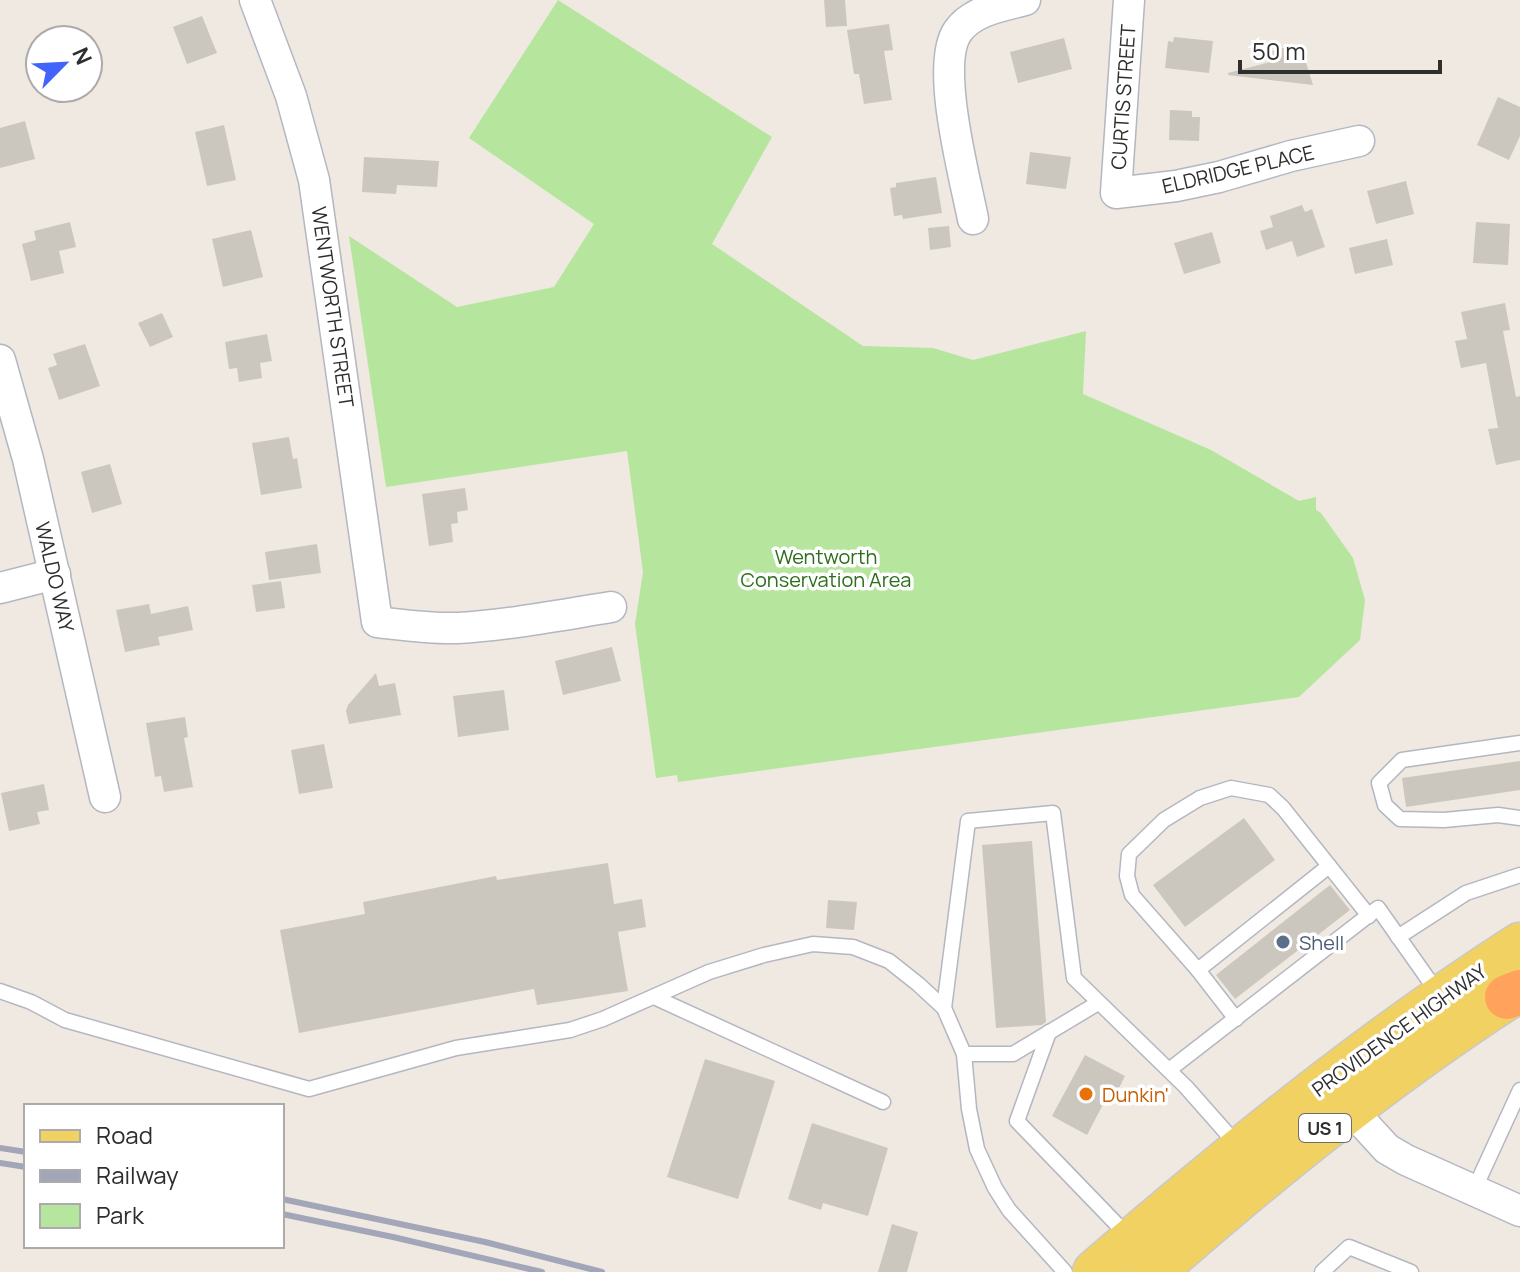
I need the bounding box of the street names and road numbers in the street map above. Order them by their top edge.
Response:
street label: CURTIS STREET [1104,23,1142,171]
street label: ELDRIDGE PLACE [1159,138,1317,200]
street label: WENTWORTH STREET [306,205,360,409]
street label: WALDO WAY [29,519,81,635]
street label: PROVIDENCE HIGHWAY [1306,957,1492,1103]
road number: US 1 [1299,1114,1351,1142]

